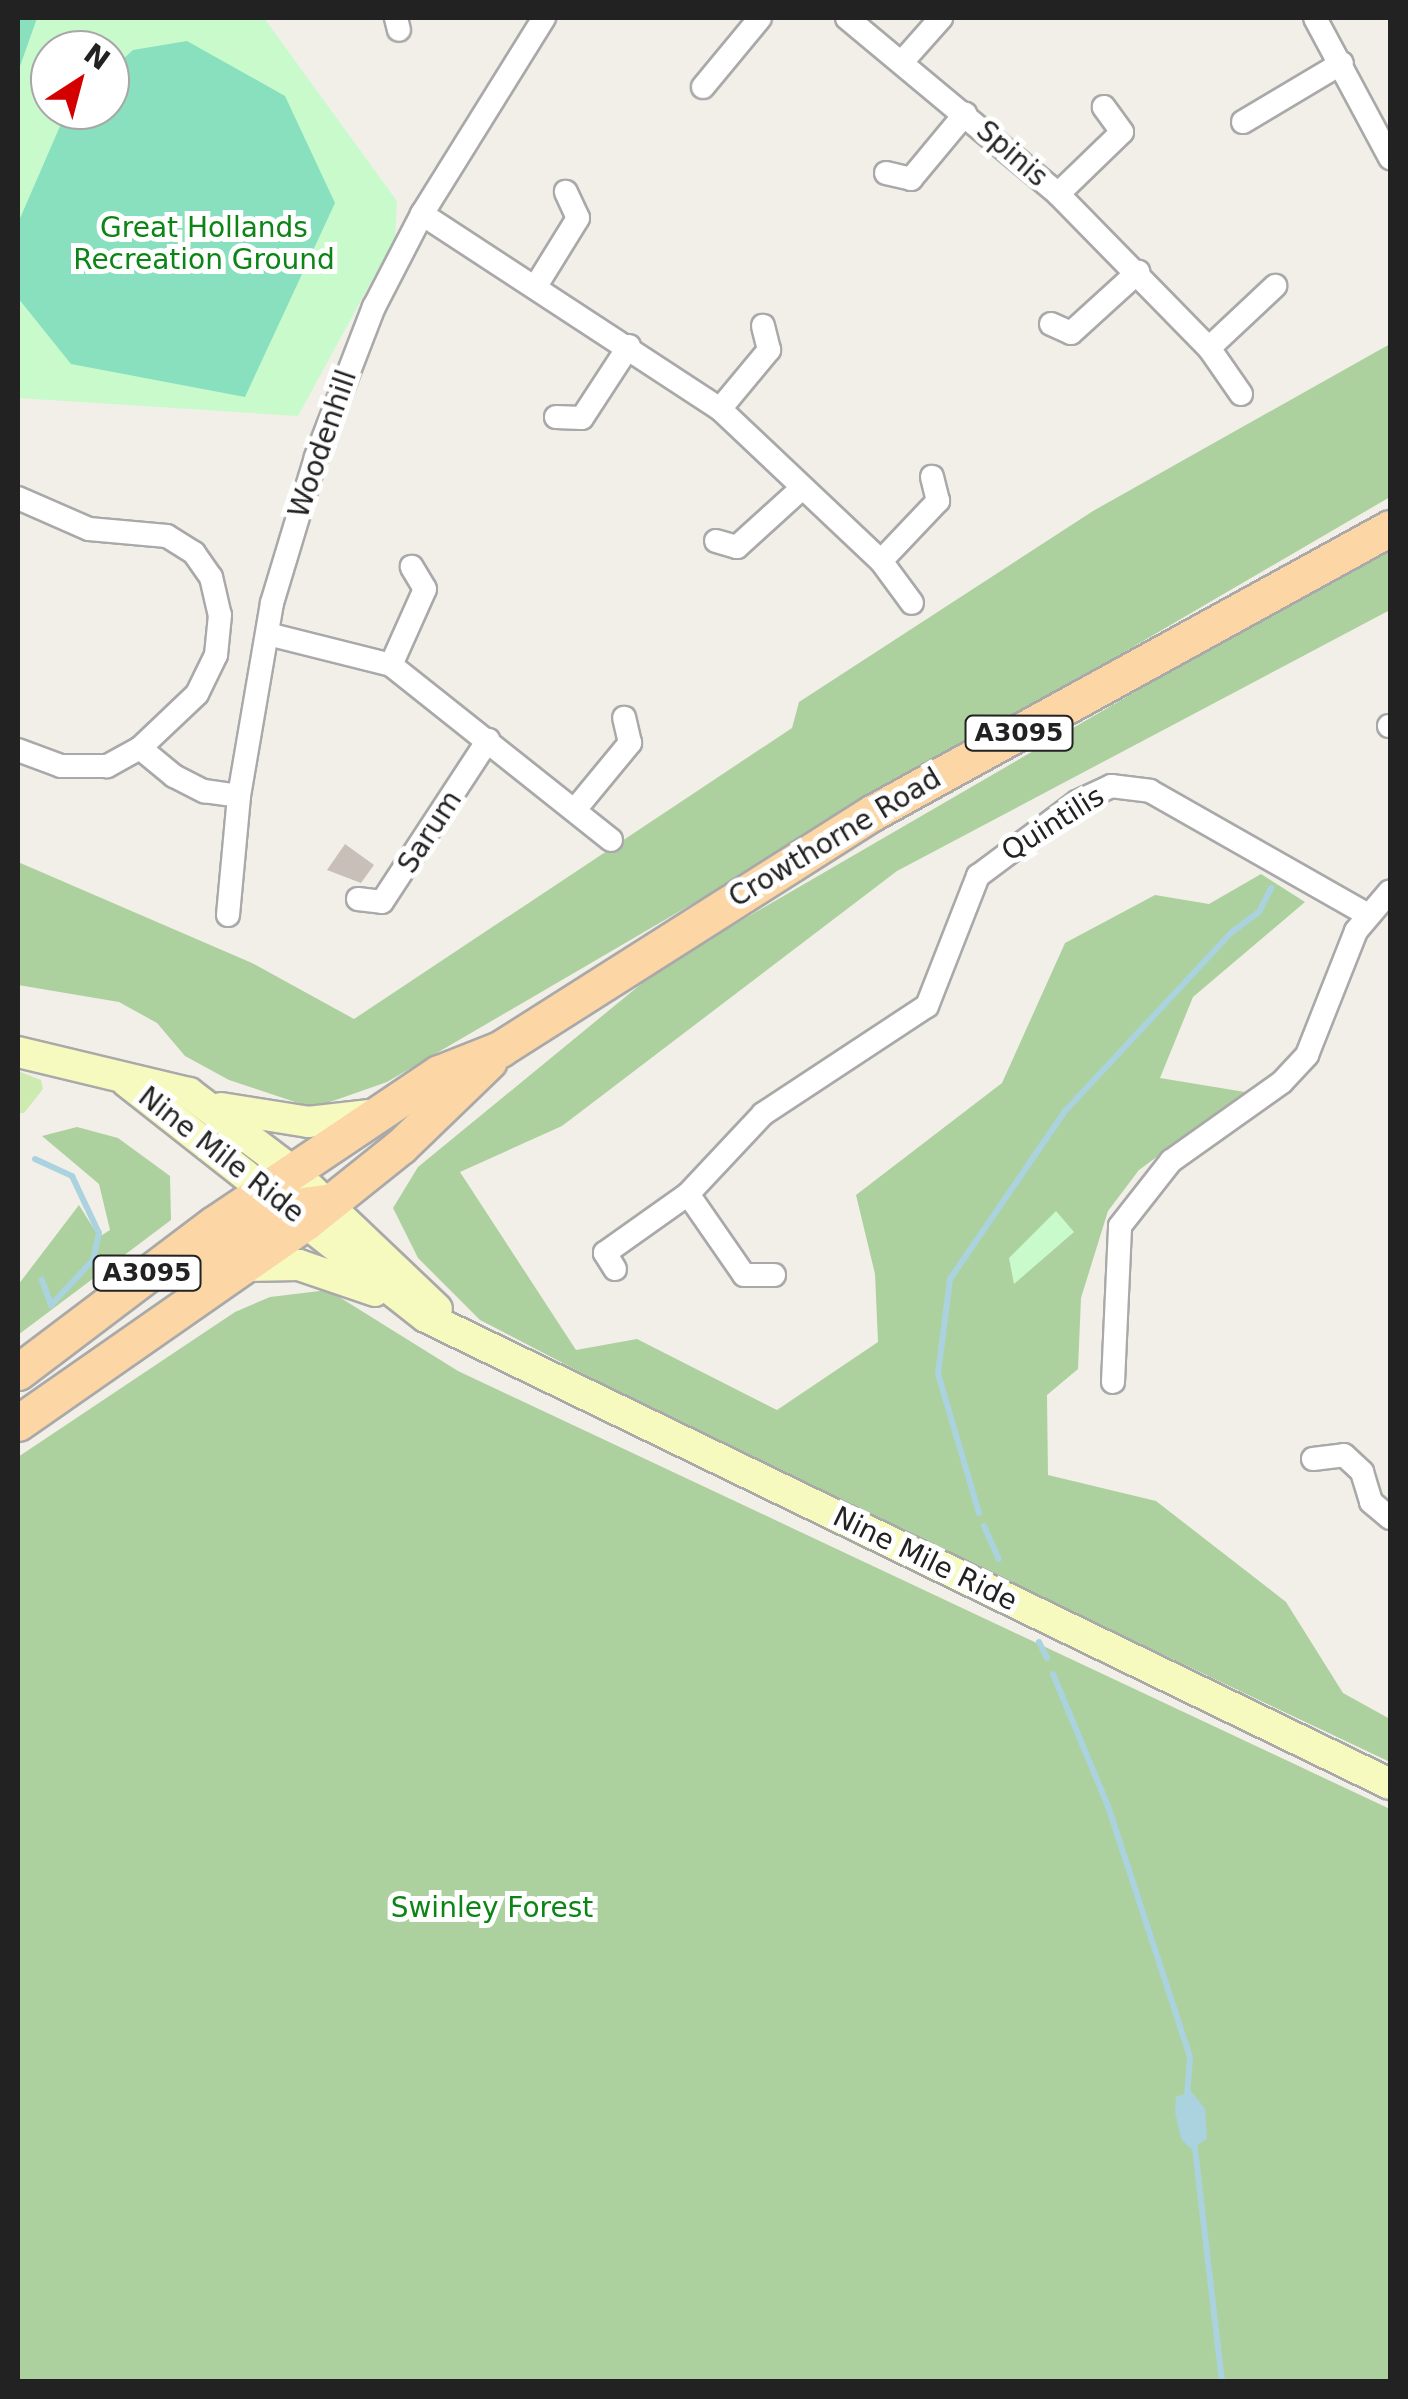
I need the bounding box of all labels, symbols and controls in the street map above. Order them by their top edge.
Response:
north arrow [30,30,130,130]
text: N [78,37,116,77]
street label: Spinis [969,114,1055,194]
park label: Great Hollands Recreation Ground [73,211,335,277]
street label: Woodenhill [282,366,364,522]
road number: A3095 [964,713,1074,753]
street label: Crowthorne Road [723,761,947,915]
street label: Quintilis [996,779,1110,869]
street label: Sarum [391,784,469,880]
street label: Nine Mile Ride [132,1080,310,1230]
road number: A3095 [92,1253,202,1293]
street label: Nine Mile Ride [827,1500,1023,1618]
park label: Swinley Forest [391,1891,593,1925]

